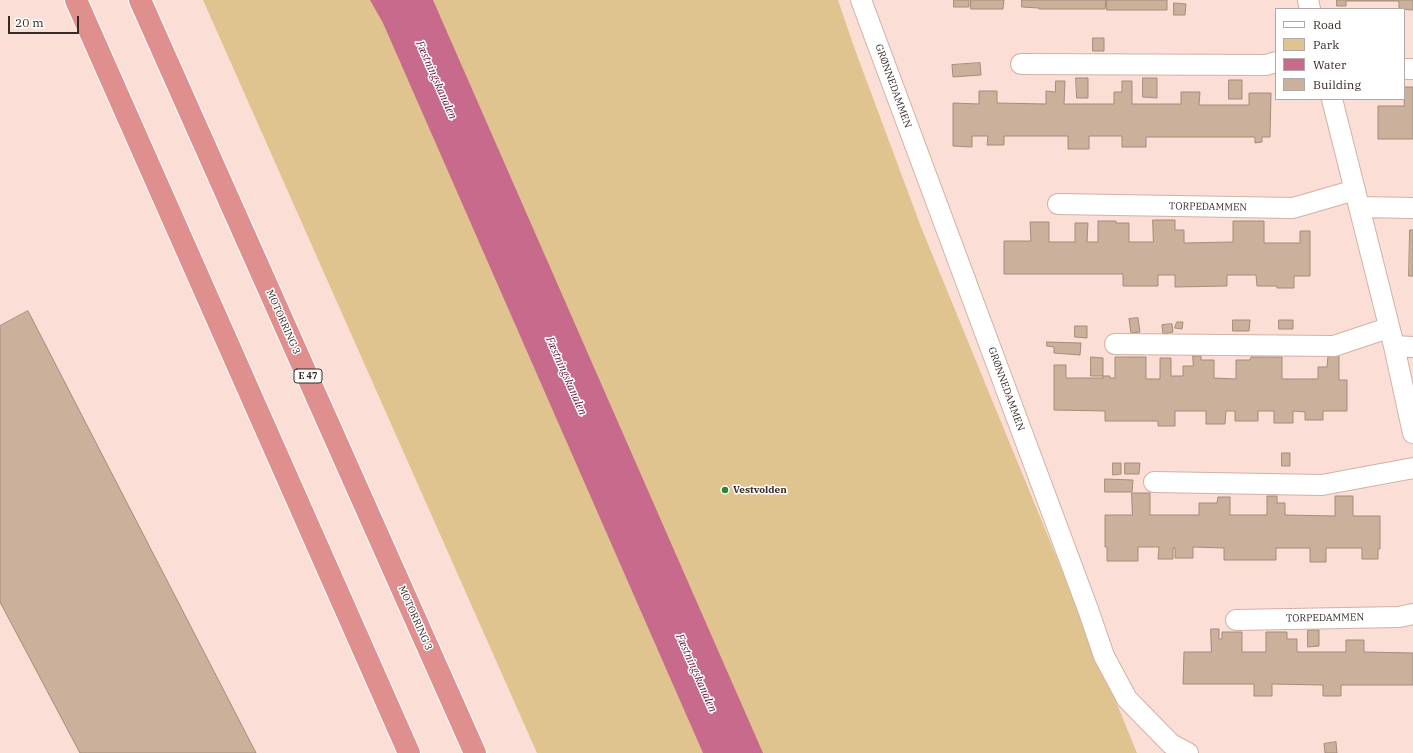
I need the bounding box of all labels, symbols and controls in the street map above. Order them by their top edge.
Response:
scale bar [10,8,81,34]
legend [1275,8,1405,100]
text: 20 m [15,15,44,30]
text: Road [1313,17,1342,32]
text: Park [1313,37,1339,52]
water label: Fæstningskanalen [413,39,459,121]
street label: GRØNNEDAMMEN [872,42,914,130]
text: Water [1313,57,1346,72]
text: Building [1313,77,1361,92]
street label: TORPEDAMMEN [1169,200,1247,214]
street label: MOTORRING 3 [263,288,303,356]
water label: Fæstningskanalen [543,335,589,417]
street label: GRØNNEDAMMEN [985,345,1027,433]
road number: E 47 [294,369,322,383]
place label: Vestvolden [733,484,787,496]
marker: Vestvolden [720,485,730,495]
street label: MOTORRING 3 [395,584,435,652]
street label: TORPEDAMMEN [1286,611,1364,625]
water label: Fæstningskanalen [673,632,719,714]

